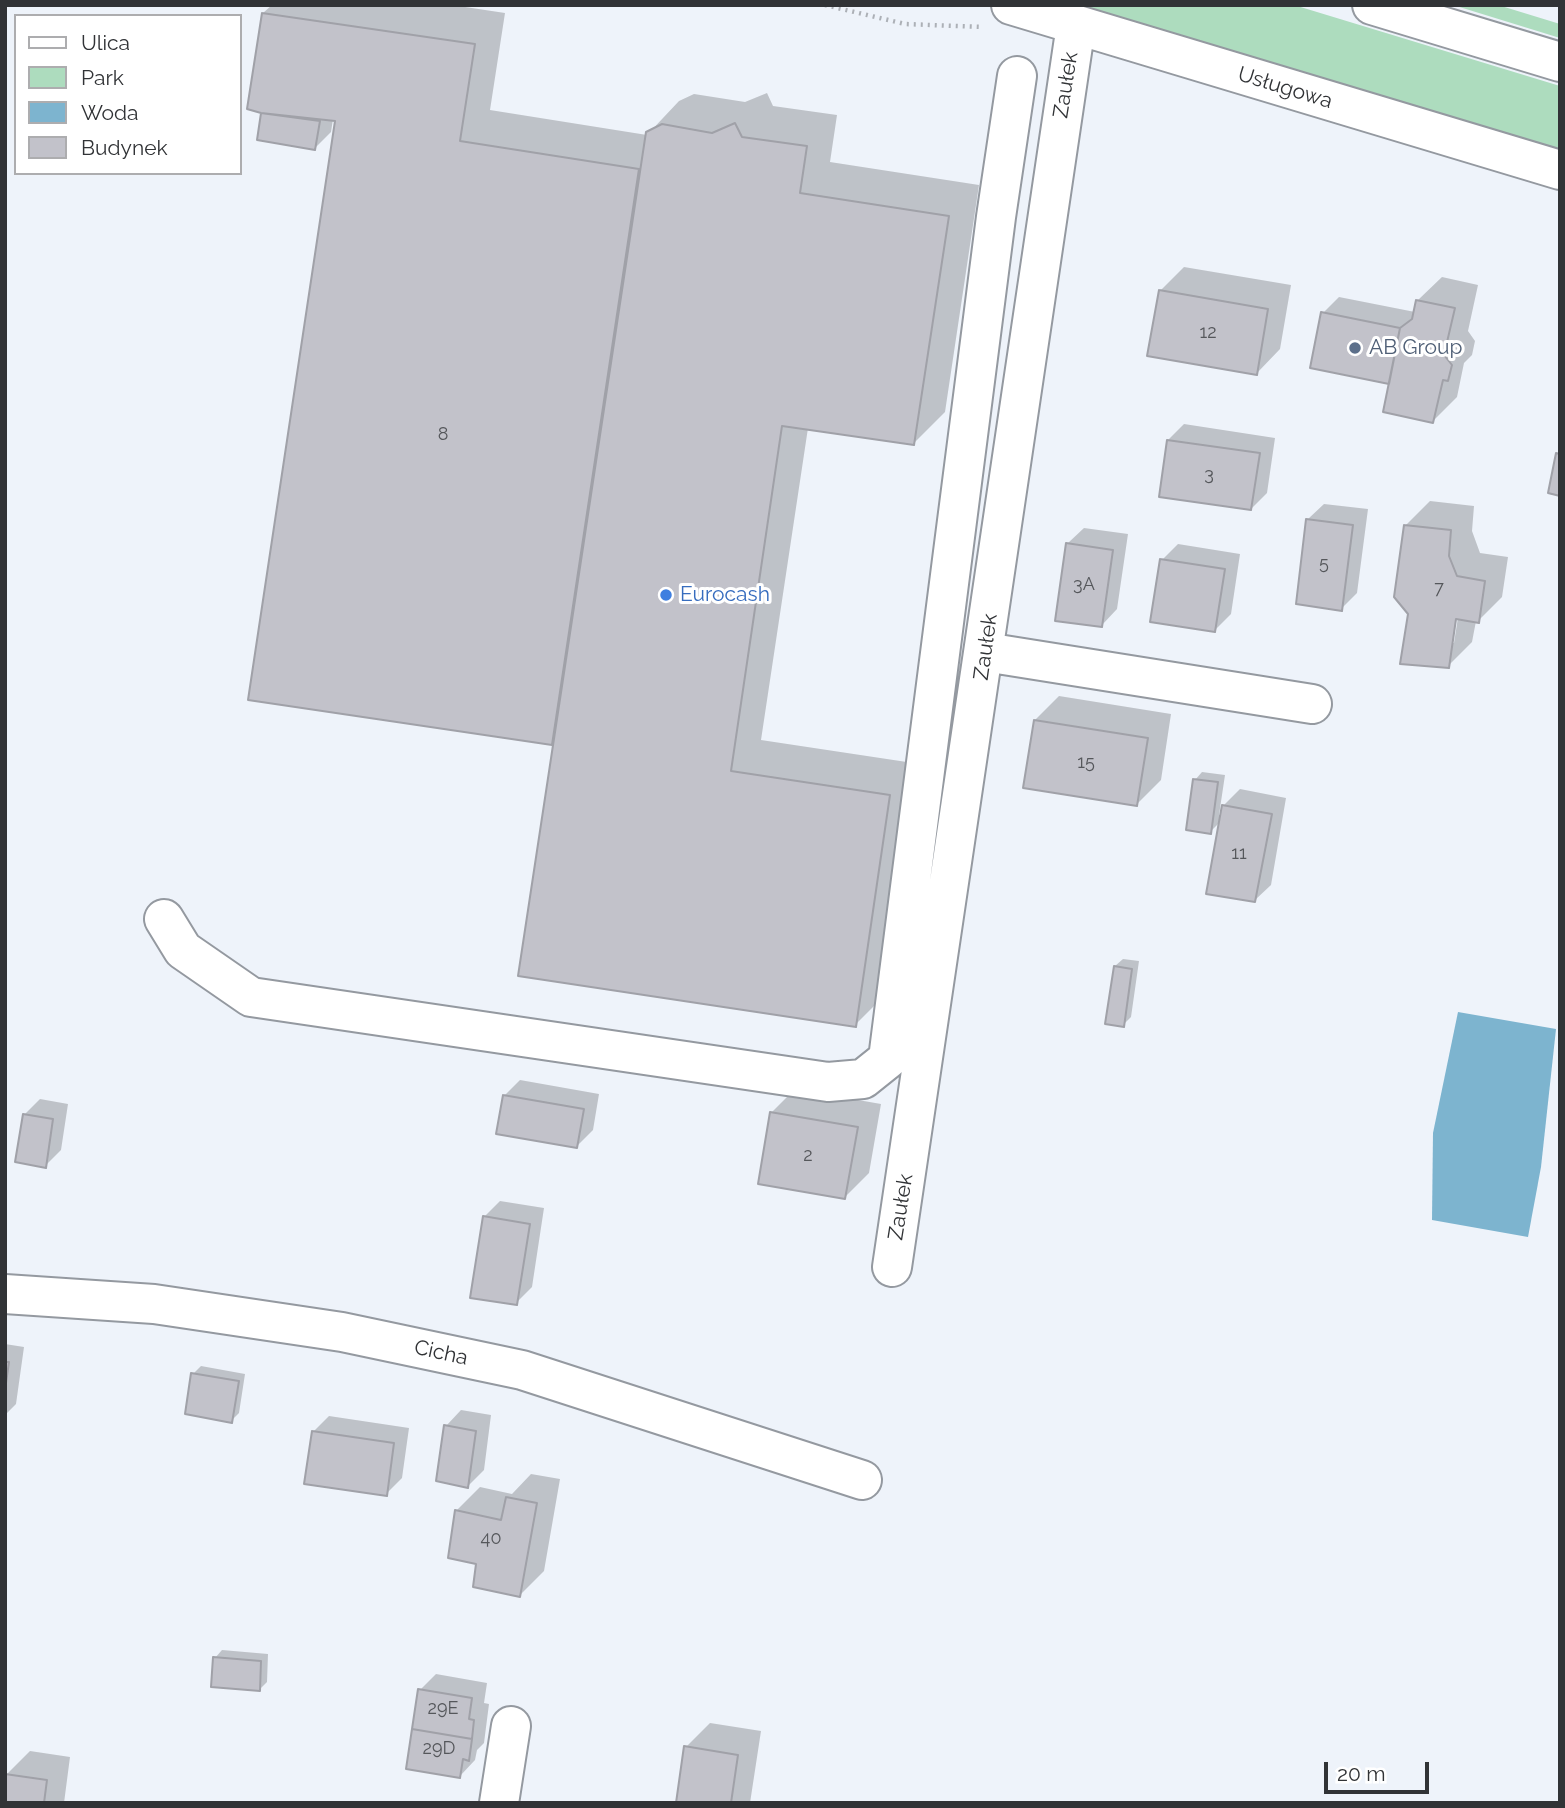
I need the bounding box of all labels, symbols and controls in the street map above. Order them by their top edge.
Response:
legend [14,14,242,175]
text: Ulica [81,30,130,55]
street label: Zaułek [1048,50,1084,120]
street label: Usługowa [1235,62,1335,114]
text: Park [81,65,124,90]
text: Woda [81,100,139,125]
text: Budynek [81,135,168,160]
house number: 12 [1199,322,1217,344]
place label: AB Group [1369,335,1463,361]
marker: AB Group [1347,340,1363,356]
house number: 8 [438,424,448,446]
house number: 3 [1204,464,1214,486]
house number: 5 [1319,553,1329,575]
house number: 3A [1073,574,1095,596]
house number: 7 [1434,578,1444,600]
place label: Eurocash [680,582,770,608]
marker: Eurocash [658,587,674,603]
street label: Zaułek [969,612,1003,682]
house number: 15 [1077,752,1095,774]
house number: 11 [1231,843,1247,865]
house number: 2 [803,1145,813,1167]
street label: Zaułek [883,1172,919,1242]
street label: Cicha [412,1335,470,1371]
house number: 40 [481,1528,501,1550]
house number: 29E [428,1698,458,1720]
house number: 29D [423,1738,455,1760]
scale bar [1327,1748,1432,1792]
text: 20 m [1337,1761,1385,1786]

